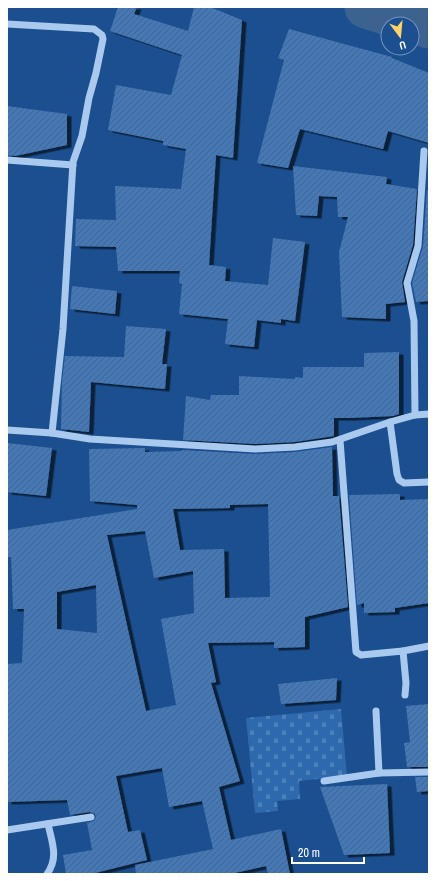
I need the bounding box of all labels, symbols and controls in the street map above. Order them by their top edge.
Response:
north arrow [380,16,420,56]
text: U [398,38,408,53]
scale bar [292,839,364,865]
text: 20 m [298,845,320,861]

